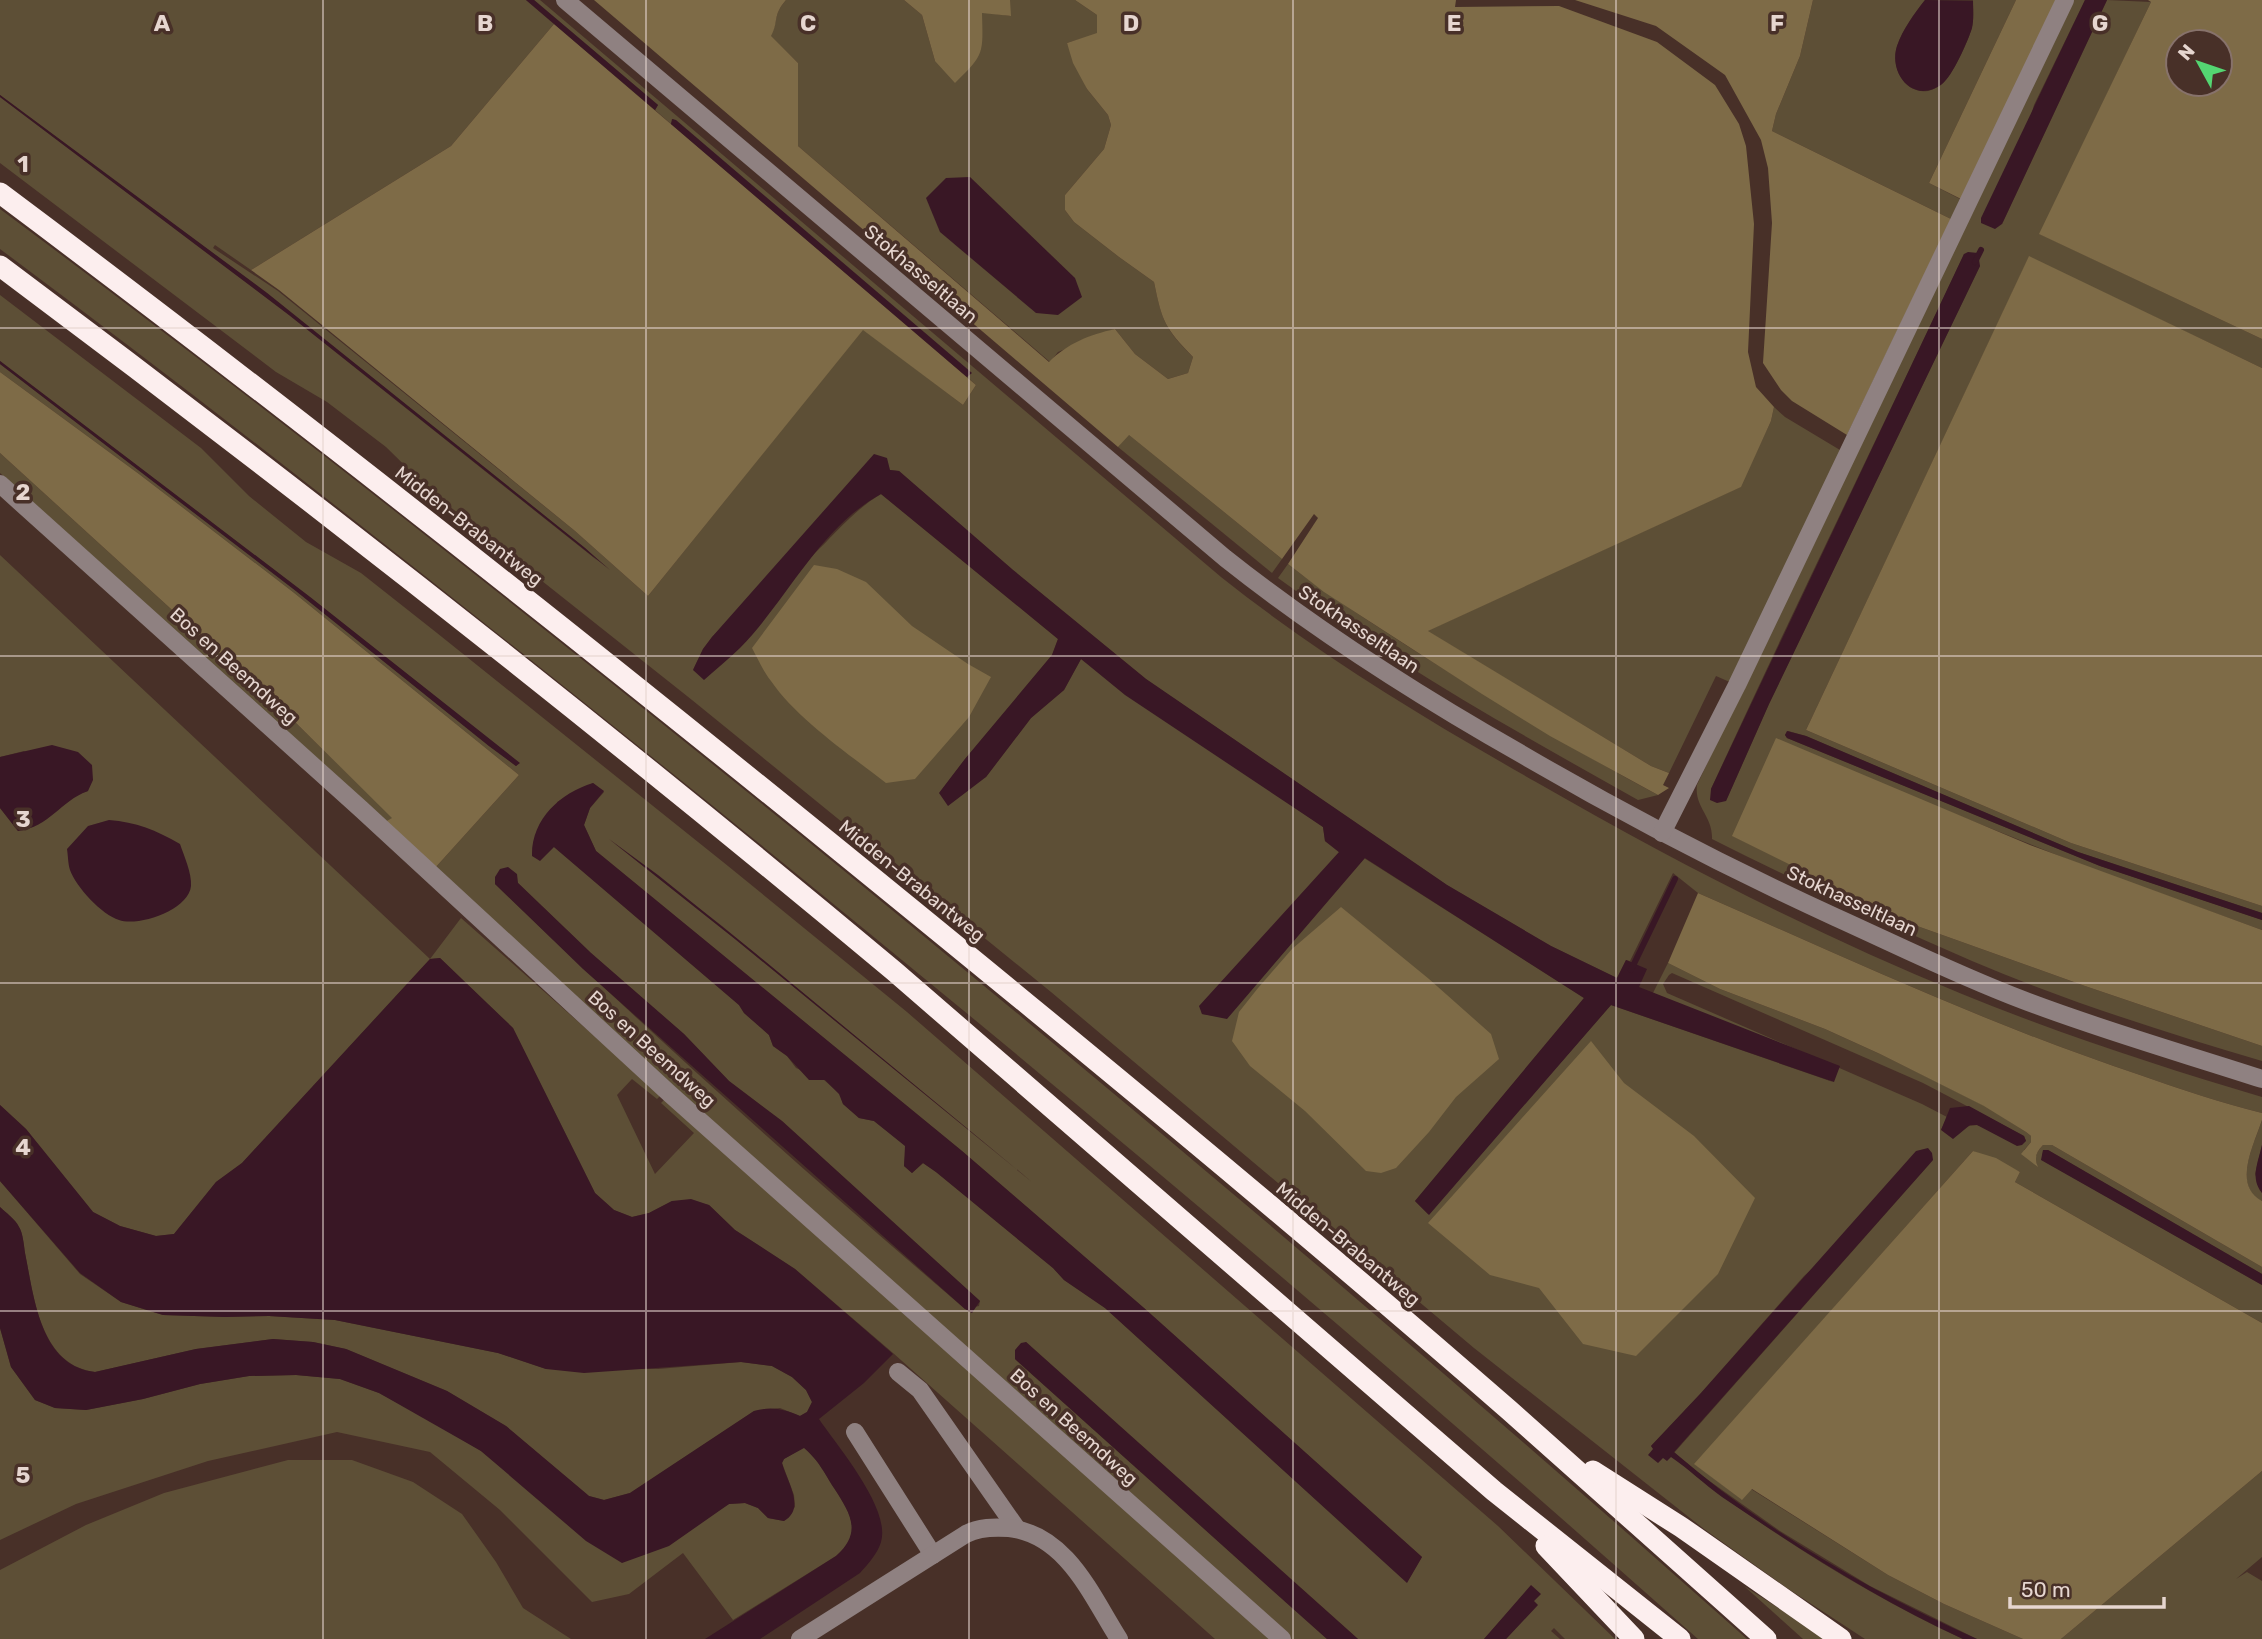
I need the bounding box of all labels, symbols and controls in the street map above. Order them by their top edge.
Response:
text: A [154,9,171,37]
text: B [477,9,493,37]
text: C [800,9,816,37]
text: D [1123,9,1139,37]
text: E [1447,9,1461,37]
text: F [1770,9,1784,37]
text: G [2092,9,2108,37]
north arrow [2164,28,2234,98]
text: N [2173,40,2200,65]
text: 1 [17,150,29,178]
street label: Stokhasseltlaan [860,220,982,328]
street label: Midden-Brabantweg [390,461,548,591]
text: 2 [16,478,30,506]
street label: Stokhasseltlaan [1294,580,1424,678]
street label: Bos en Beemdweg [165,603,303,729]
text: 3 [15,805,31,833]
street label: Midden-Brabantweg [834,815,990,947]
street label: Stokhasseltlaan [1783,861,1921,941]
street label: Bos en Beemdweg [583,986,721,1112]
text: 4 [15,1133,31,1161]
street label: Midden-Brabantweg [1271,1177,1425,1311]
street label: Bos en Beemdweg [1005,1364,1143,1490]
text: 5 [16,1461,31,1489]
scale bar [2010,1566,2164,1610]
text: 50 m [2021,1577,2071,1602]

